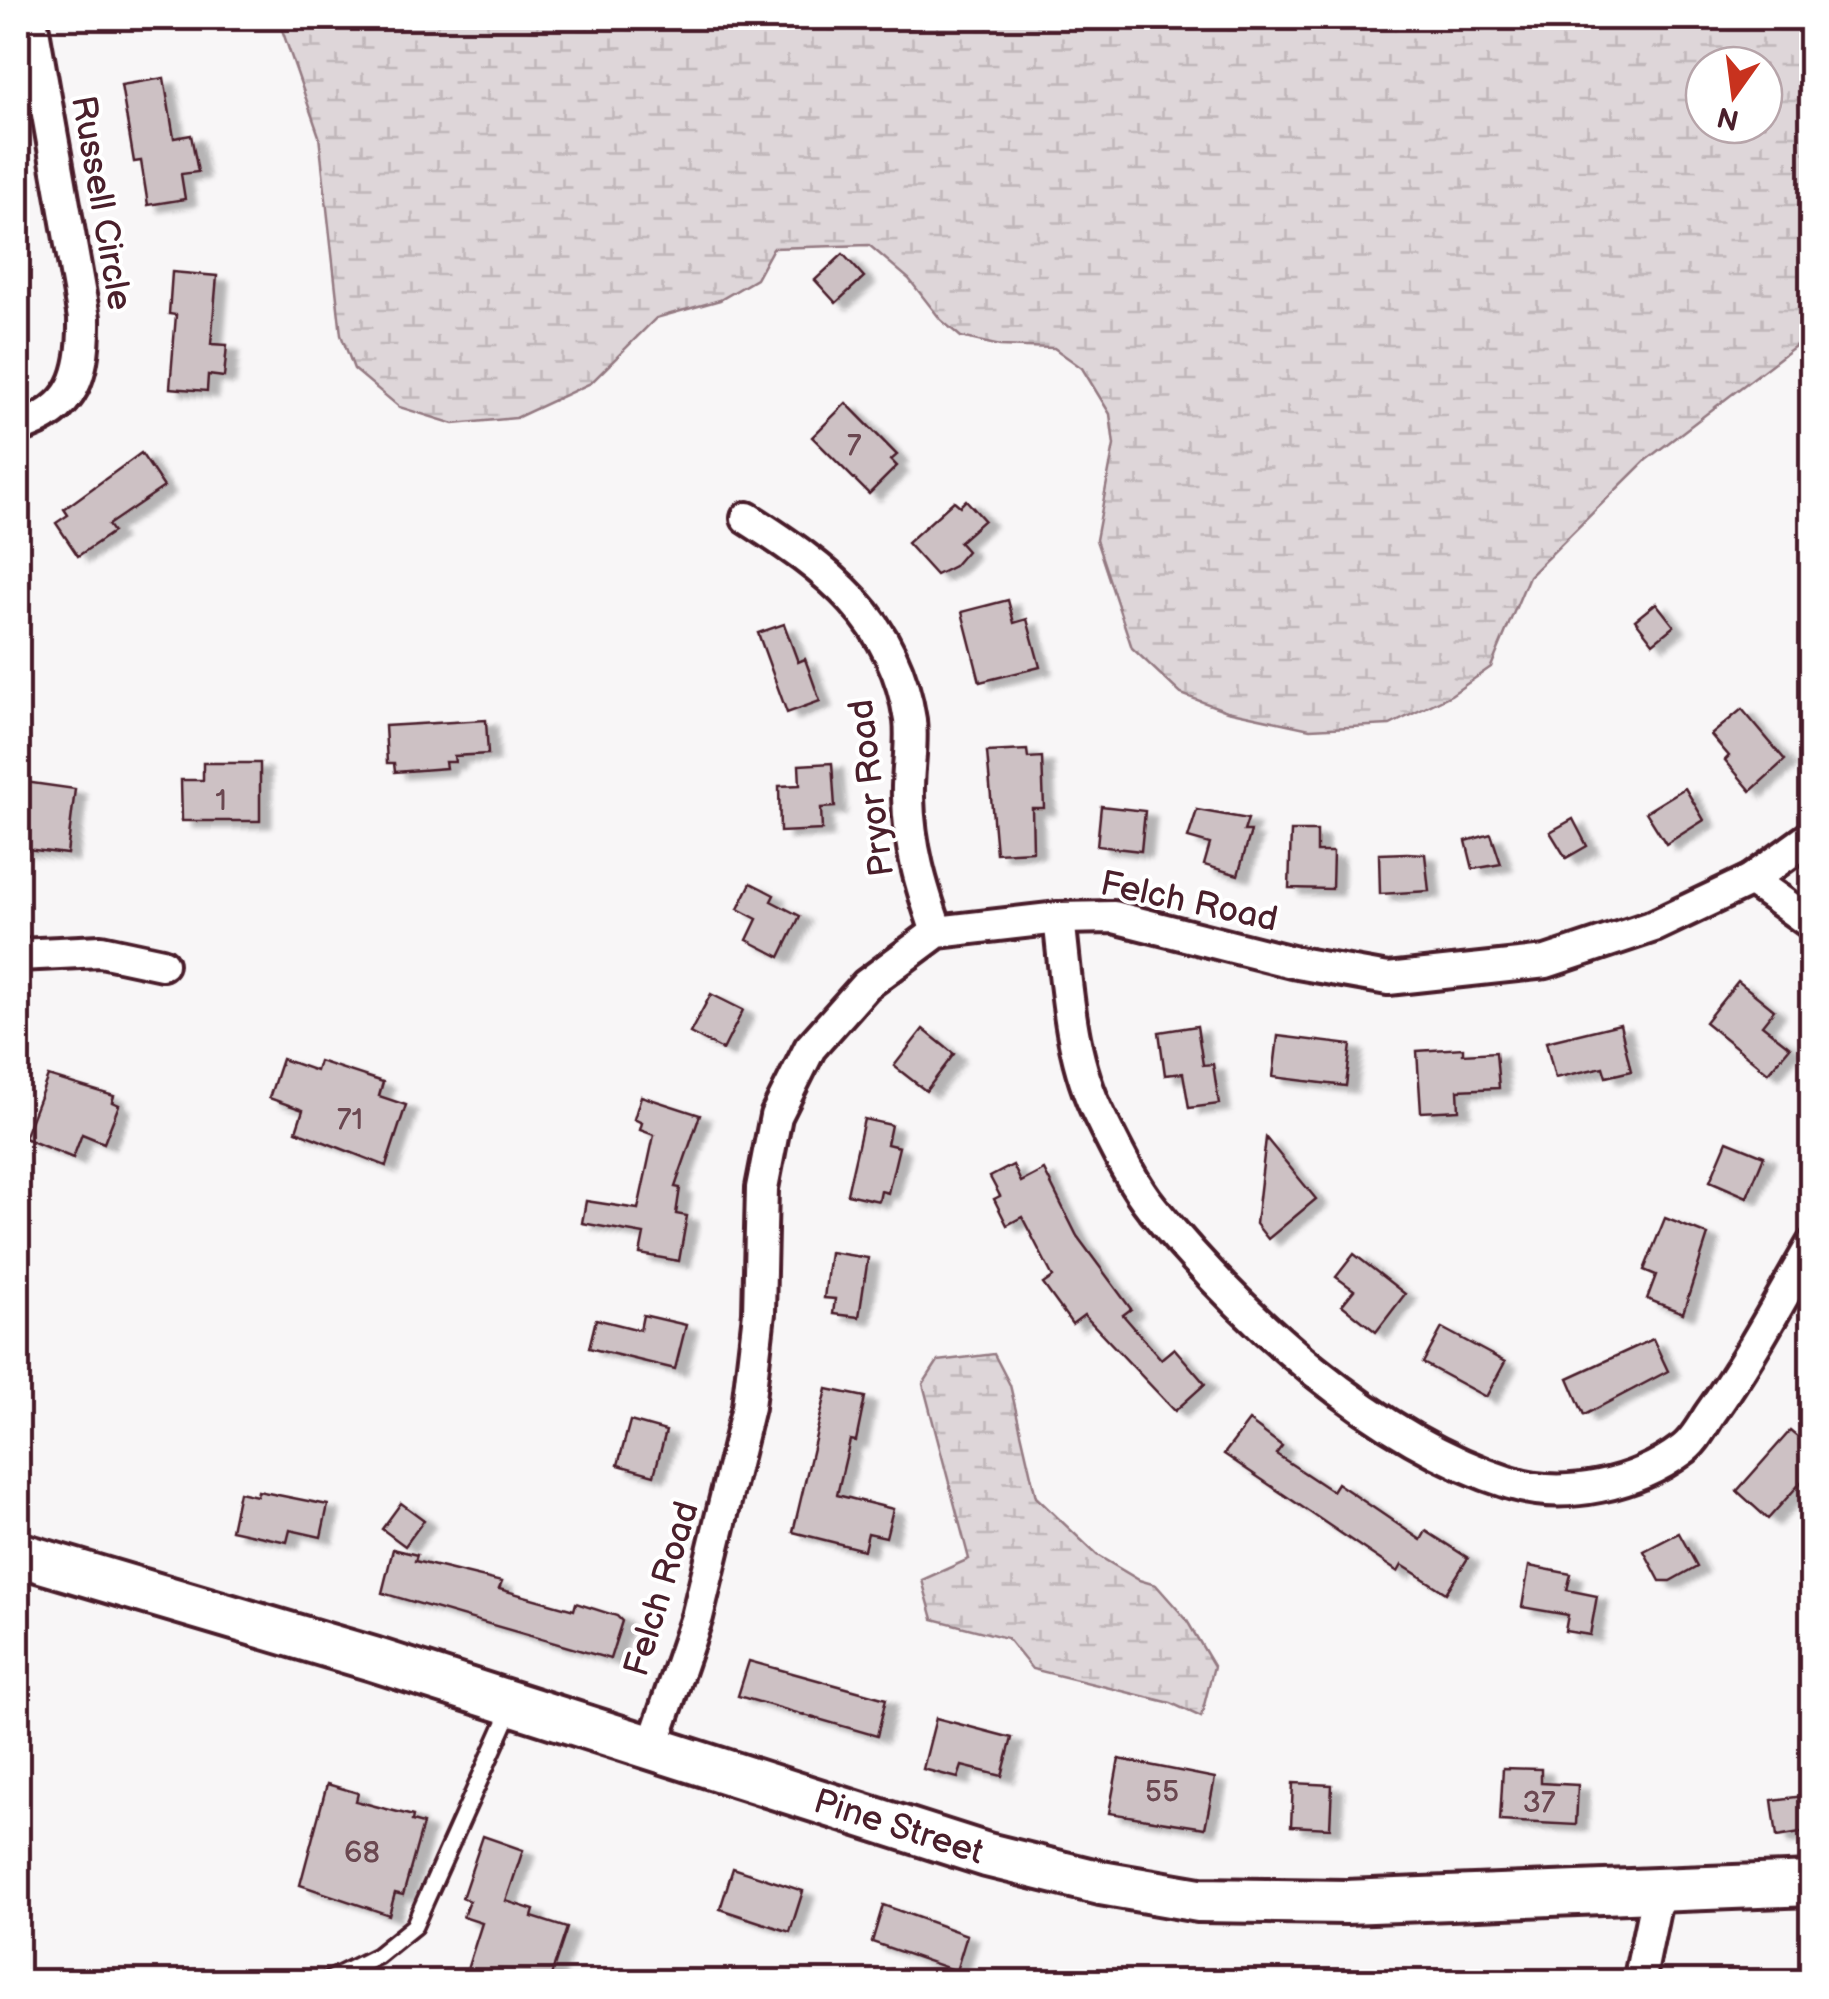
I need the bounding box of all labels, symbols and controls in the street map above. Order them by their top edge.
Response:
north arrow [1684,45,1784,145]
street label: Russell Circle [61,93,141,313]
text: N [1714,99,1743,136]
house number: 7 [847,428,862,464]
street label: Pryor Road [840,697,904,879]
house number: 1 [215,783,227,819]
street label: Felch Road [1096,862,1282,942]
house number: 71 [337,1102,363,1138]
street label: Felch Road [615,1497,709,1681]
house number: 55 [1145,1774,1179,1810]
street label: Pine Street [808,1780,989,1874]
house number: 37 [1522,1785,1556,1821]
house number: 68 [344,1835,380,1871]

